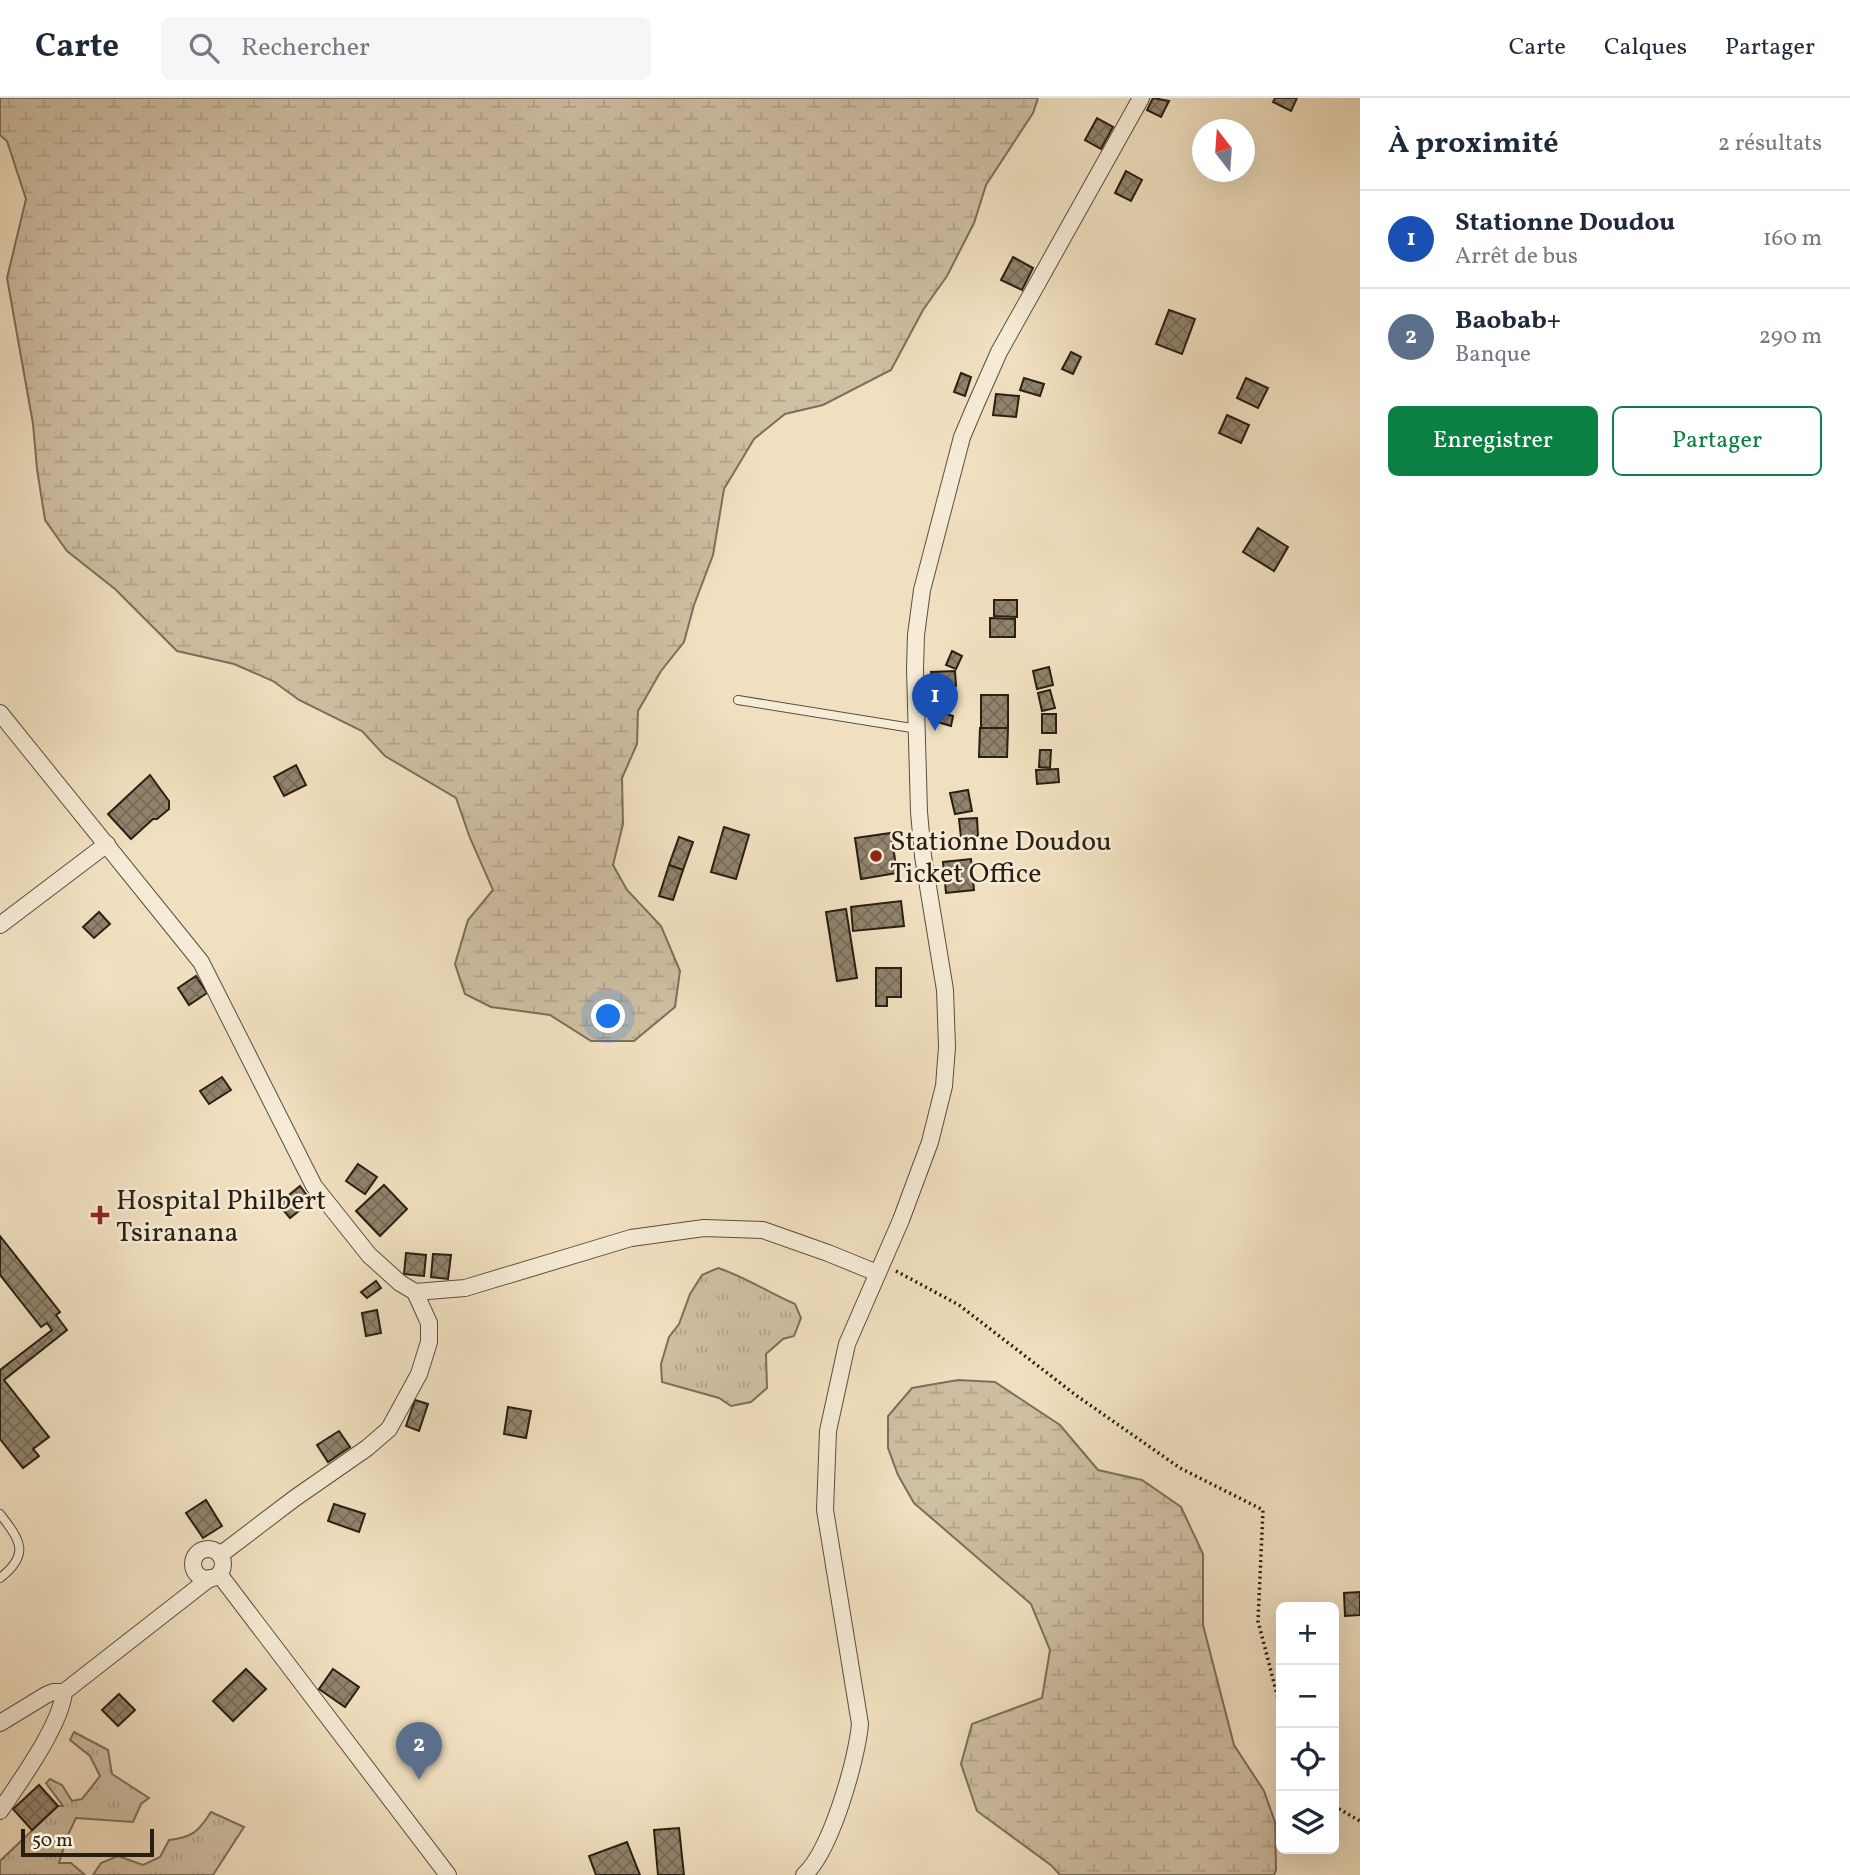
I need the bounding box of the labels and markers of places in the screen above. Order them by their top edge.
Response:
pin: 1 [912,673,958,731]
place label: Stationne Doudou Ticket Office [890,823,1112,894]
marker: Stationne Doudou Ticket Office [868,848,884,864]
place label: Hospital Philbert Tsiranana [116,1182,326,1253]
marker: Hospital Philbert Tsiranana [90,1205,110,1225]
pin: 2 [396,1722,442,1780]

